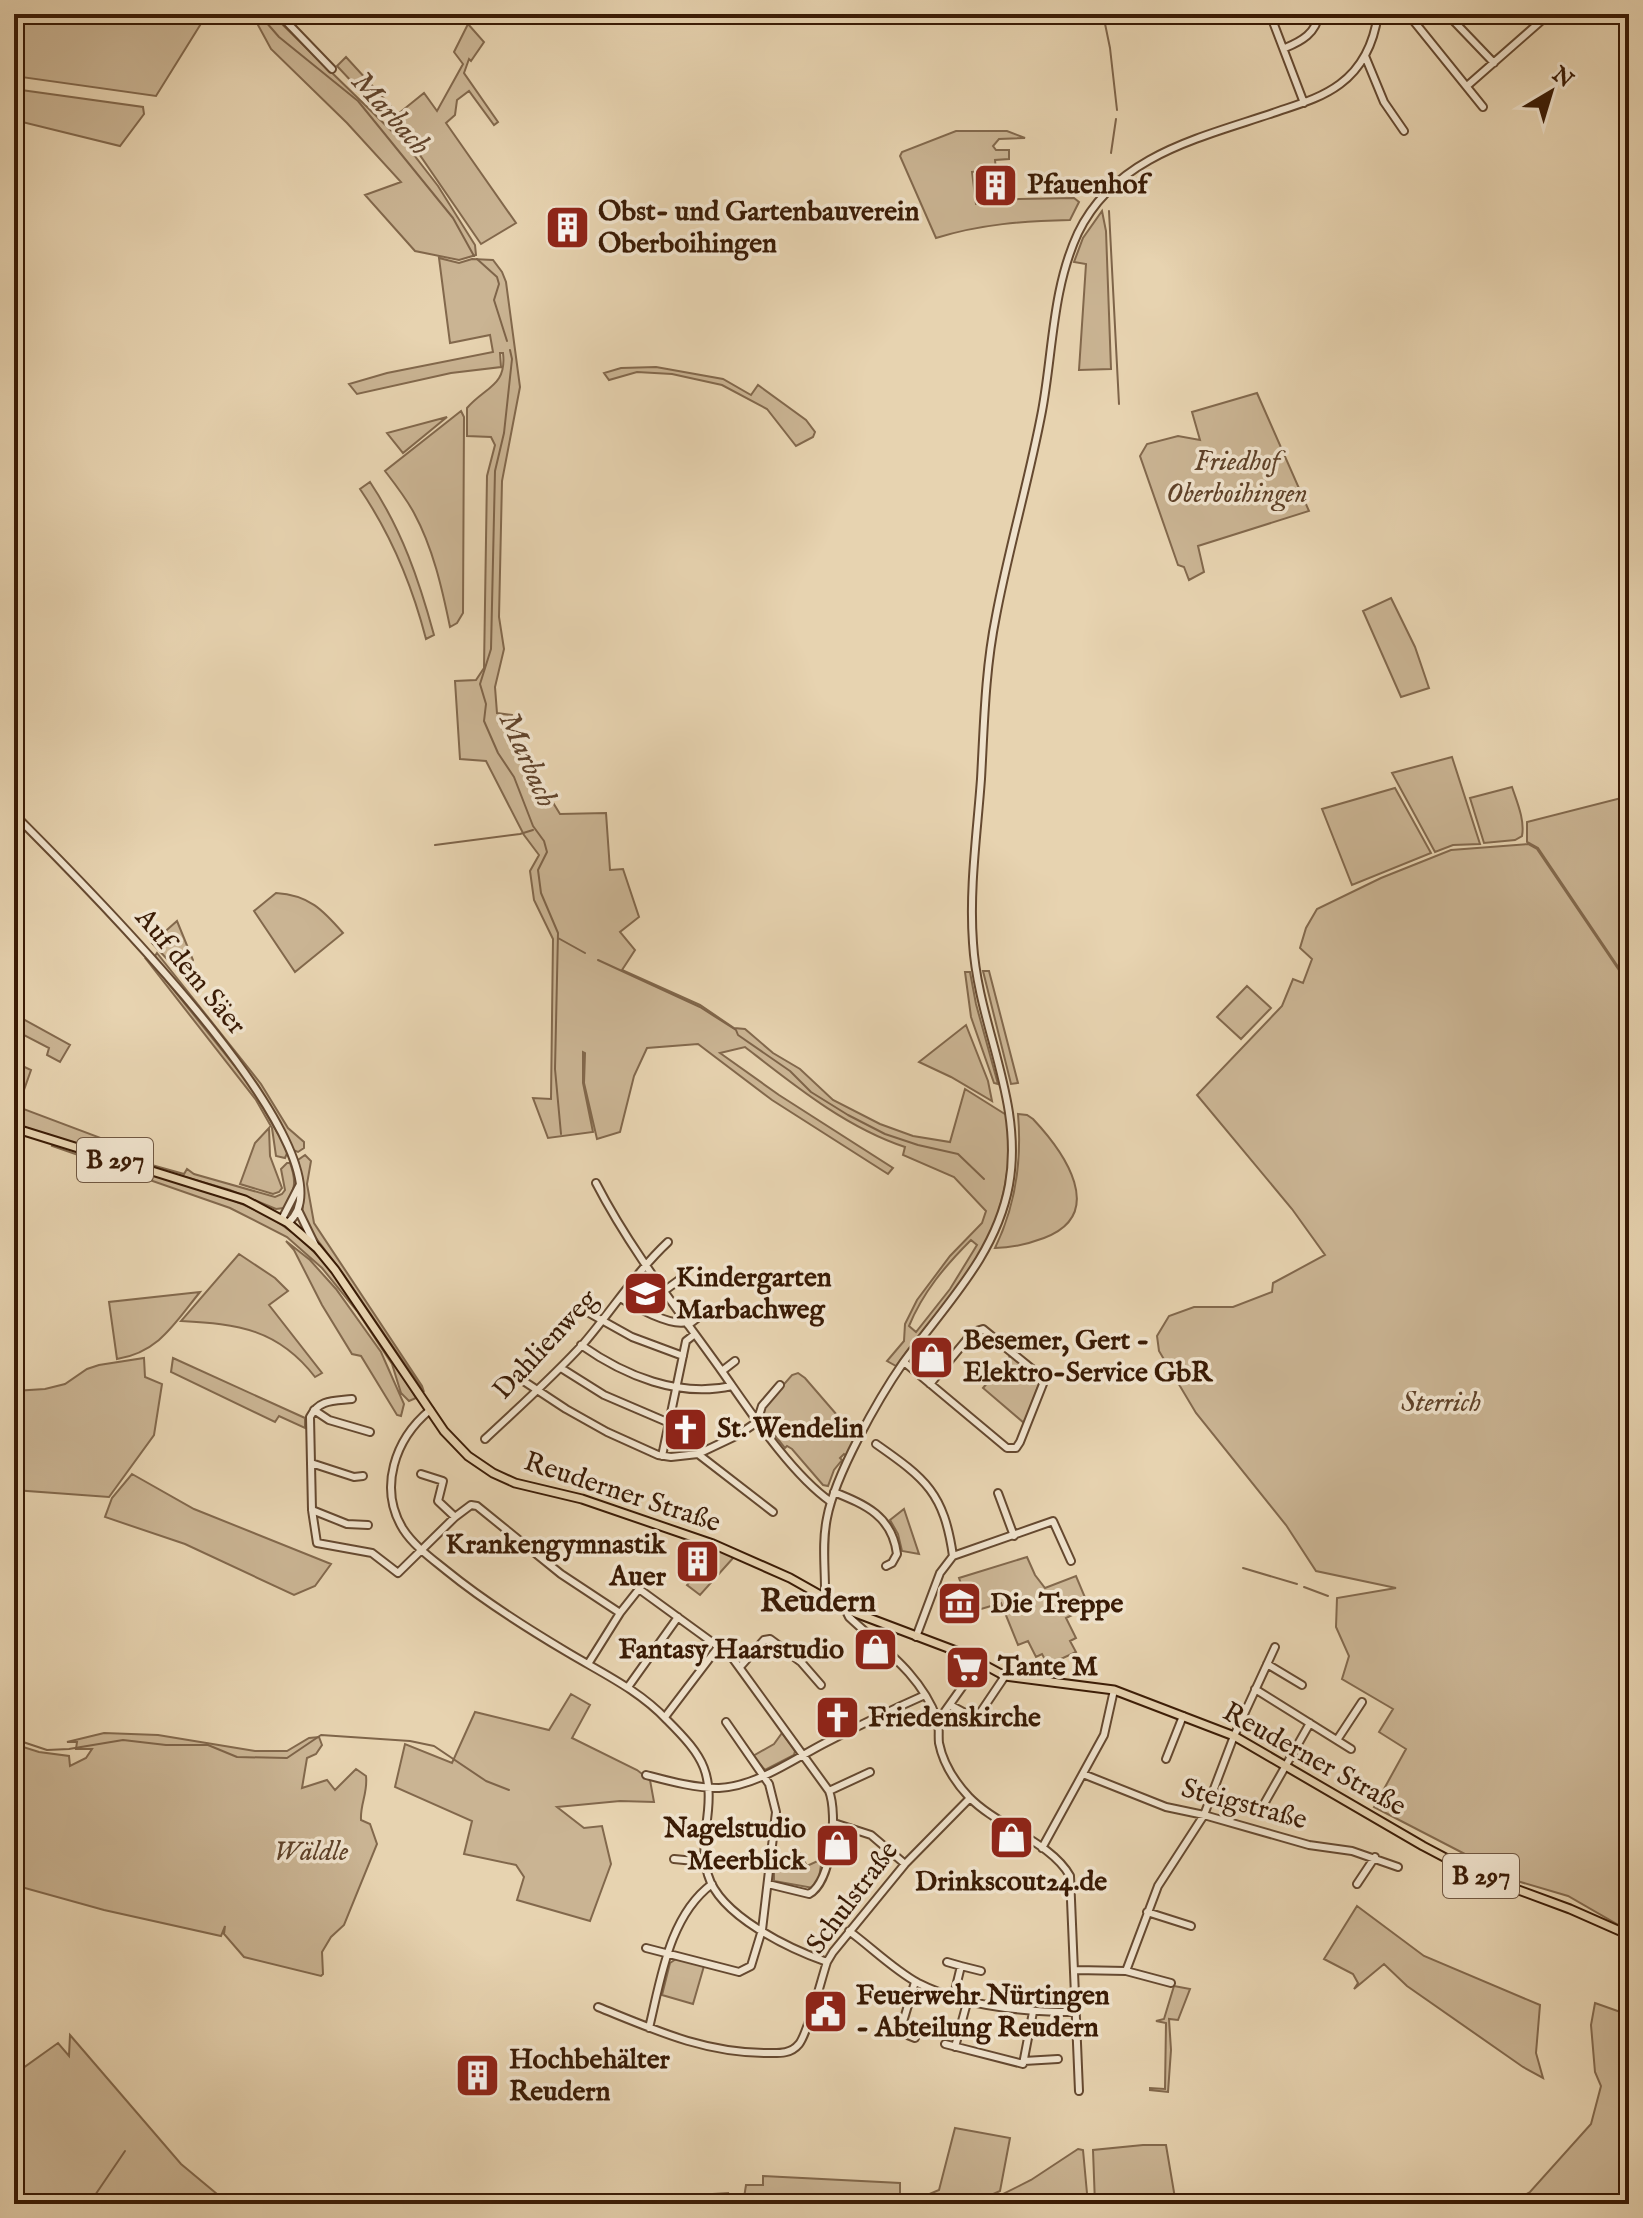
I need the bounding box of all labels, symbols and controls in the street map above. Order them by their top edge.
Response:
north arrow [1511,52,1591,132]
text: N [1545,60,1578,95]
water label: Marbach [342,64,438,164]
building icon: Pfauenhof [972,161,1020,209]
place label: Pfauenhof [1027,168,1153,203]
place label: Obst- und Gartenbauverein Oberboihingen [598,195,920,262]
building icon: Obst- und Gartenbauverein Oberboihingen [543,204,591,252]
park label: Friedhof Oberboihingen [1166,445,1308,512]
water label: Marbach [489,706,565,814]
street label: Auf dem Säer [126,901,253,1043]
road number: B 297 [77,1138,153,1182]
place label: Kindergarten Marbachweg [676,1261,832,1328]
school or university icon: Kindergarten Marbachweg [621,1270,669,1318]
street label: Dahlienweg [486,1282,607,1408]
place label: Besemer, Gert - Elektro-Service GbR [963,1324,1214,1391]
shop icon: Besemer, Gert - Elektro-Service GbR [908,1333,956,1381]
park label: Sterrich [1401,1386,1481,1421]
church icon: St. Wendelin [662,1405,710,1453]
place label: St. Wendelin [717,1412,864,1447]
street label: Reuderner Straße [519,1445,725,1541]
place label: Krankengymnastik Auer [445,1528,667,1595]
building icon: Krankengymnastik Auer [673,1537,721,1585]
museum icon: Die Treppe [935,1580,983,1628]
district label: Reudern [760,1582,876,1623]
place label: Die Treppe [990,1587,1124,1622]
shop icon: Fantasy Haarstudio [851,1626,899,1674]
place label: Fantasy Haarstudio [618,1633,844,1668]
supermarket icon: Tante M [943,1643,991,1691]
place label: Tante M [997,1650,1099,1685]
church icon: Friedenskirche [813,1694,861,1742]
street label: Reuderner Straße [1216,1695,1412,1825]
place label: Friedenskirche [868,1701,1041,1736]
street label: Steigstraße [1177,1771,1311,1839]
place label: Nagelstudio Meerblick [662,1812,807,1879]
shop icon: Drinkscout24.de [987,1813,1035,1861]
shop icon: Nagelstudio Meerblick [813,1821,861,1869]
street label: Schulstraße [799,1834,907,1961]
park label: Wäldle [274,1835,349,1870]
road number: B 297 [1443,1854,1519,1898]
place label: Drinkscout24.de [915,1865,1107,1900]
place label: Feuerwehr Nürtingen - Abteilung Reudern [856,1979,1110,2046]
public building icon: Feuerwehr Nürtingen - Abteilung Reudern [801,1988,849,2036]
place label: Hochbehälter Reudern [509,2043,671,2110]
building icon: Hochbehälter Reudern [454,2052,502,2100]

